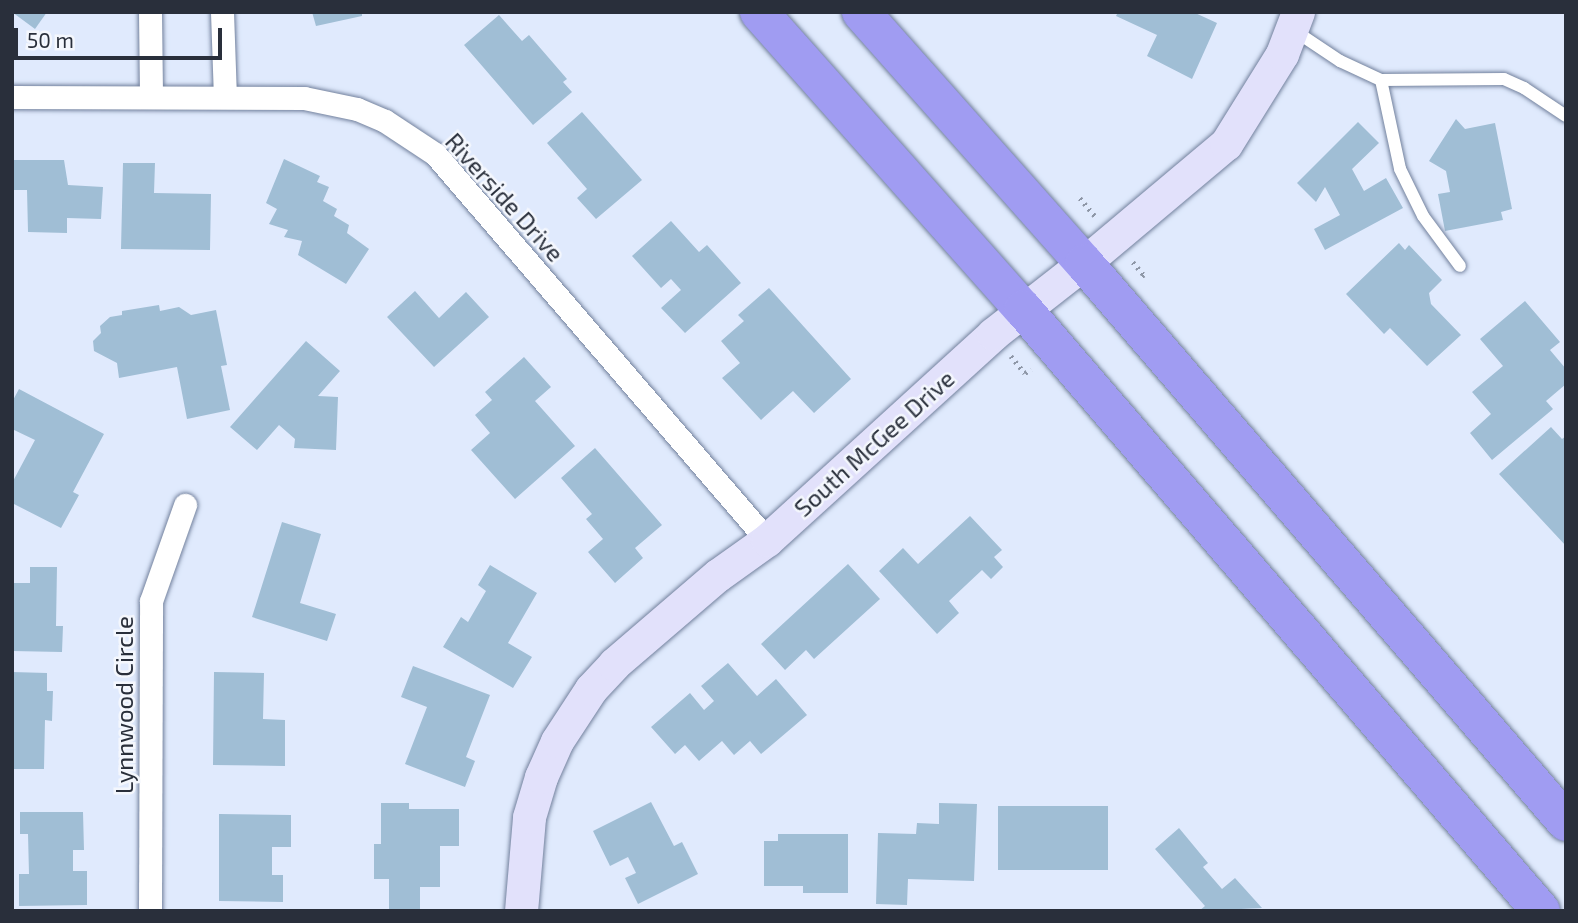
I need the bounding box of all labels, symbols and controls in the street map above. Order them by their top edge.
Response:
scale bar [18,14,226,58]
text: 50 m [27,27,74,52]
street label: Riverside Drive [440,127,570,267]
street label: South McGee Drive [788,364,960,522]
street label: Lynnwood Circle [110,616,138,794]

